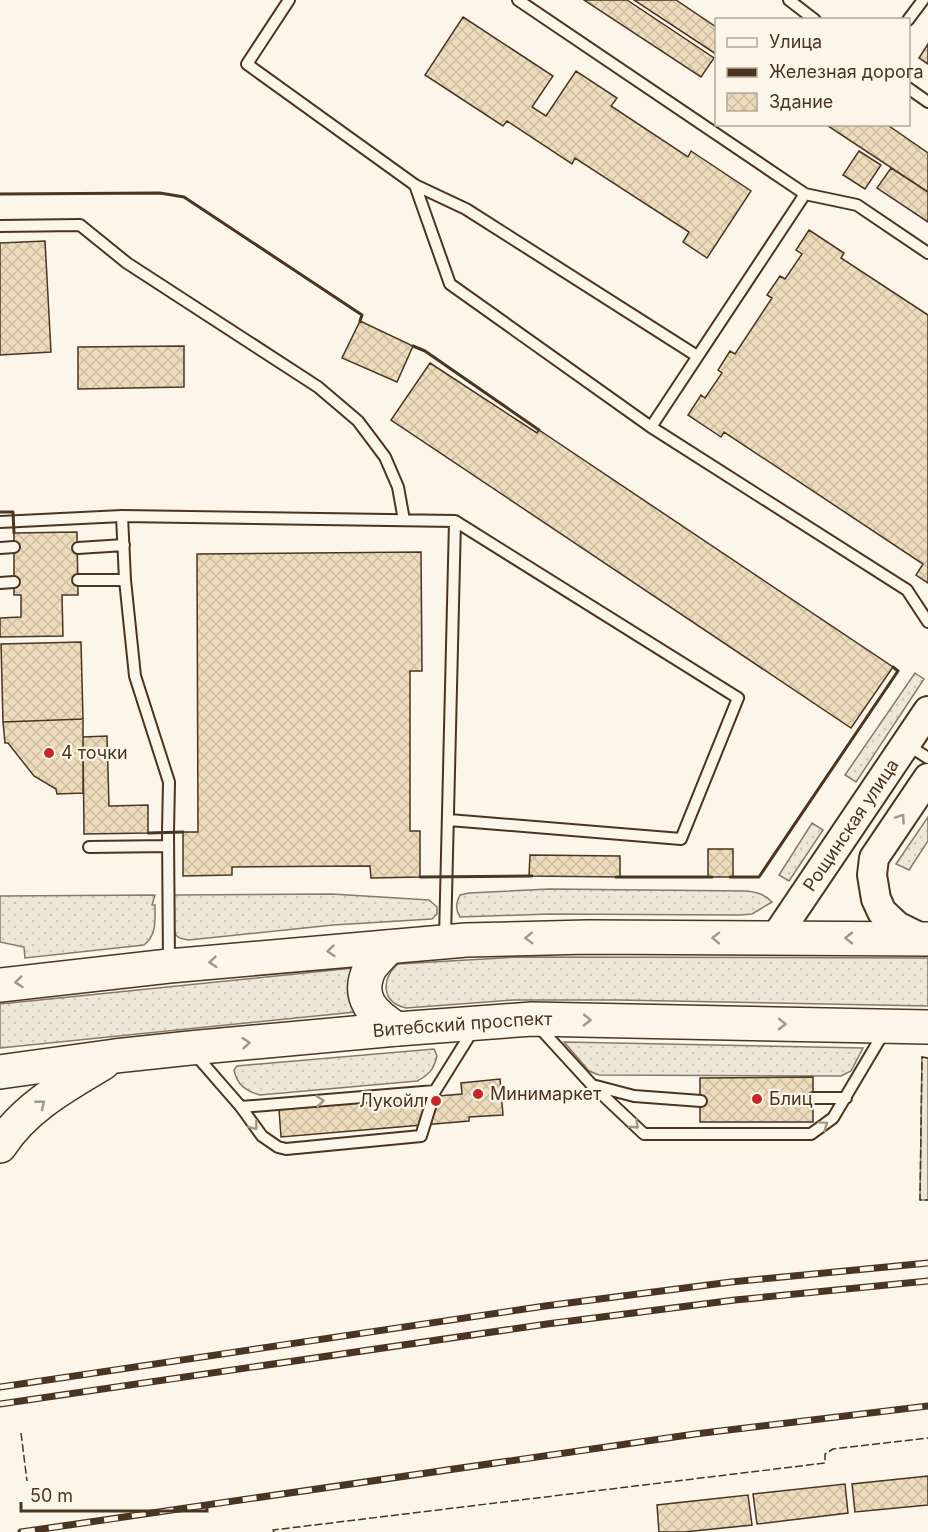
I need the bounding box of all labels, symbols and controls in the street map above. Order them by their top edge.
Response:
legend [715,18,910,126]
text: Улица [769,31,822,52]
text: Железная дорога [769,61,924,82]
text: Здание [769,91,833,112]
place label: 4 точки [61,742,128,763]
marker: 4 точки [42,746,56,760]
street label: Рощинская улица [799,755,903,895]
one-way arrow [894,814,905,825]
one-way arrow [525,932,534,944]
one-way arrow [712,932,721,944]
one-way arrow [844,932,853,944]
one-way arrow [326,945,335,958]
one-way arrow [209,955,218,968]
one-way arrow [15,975,24,988]
street label: Витебский проспект [372,1008,553,1041]
one-way arrow [582,1014,591,1026]
one-way arrow [777,1018,786,1030]
one-way arrow [241,1037,250,1050]
place label: Минимаркет [490,1083,602,1104]
marker: Минимаркет [471,1087,485,1101]
place label: Блиц [769,1088,813,1109]
place label: Лукойл [359,1090,424,1111]
marker: Блиц [750,1092,764,1106]
marker: Лукойл [429,1094,443,1108]
one-way arrow [315,1095,324,1108]
one-way arrow [34,1100,45,1111]
one-way arrow [628,1118,638,1129]
one-way arrow [247,1119,258,1130]
one-way arrow [817,1121,828,1132]
scale bar [21,1475,207,1513]
text: 50 m [30,1485,73,1506]

